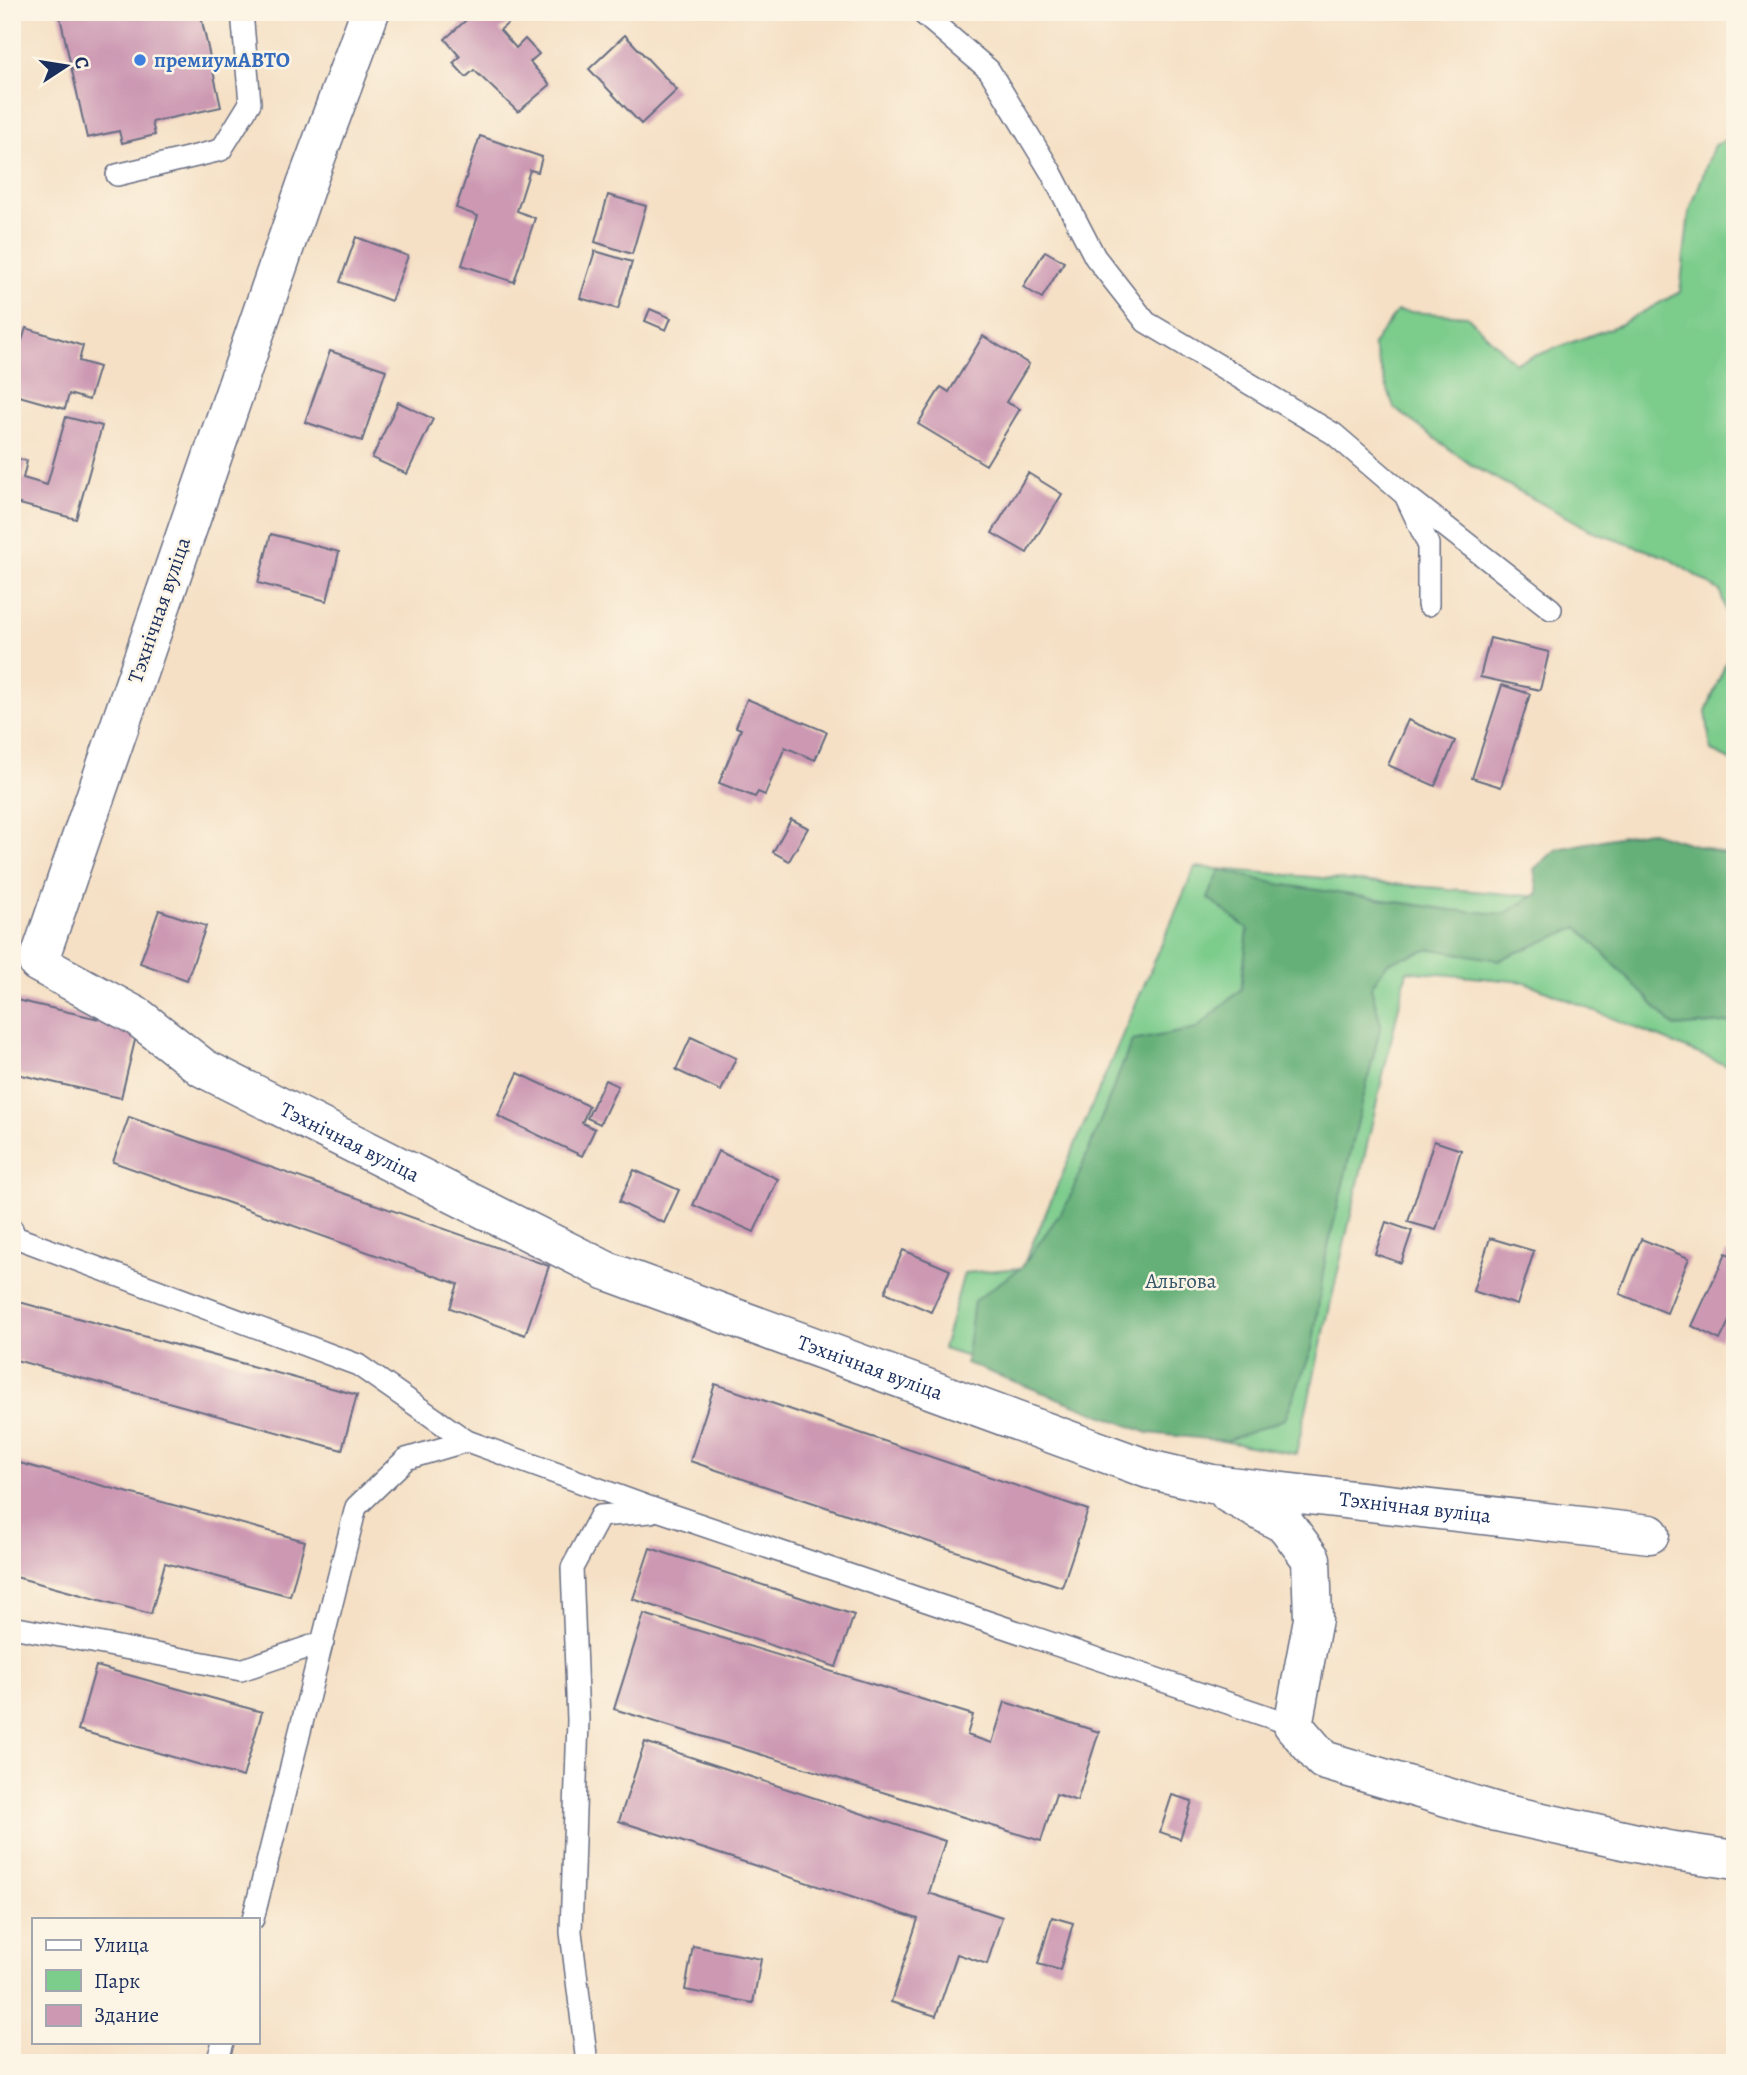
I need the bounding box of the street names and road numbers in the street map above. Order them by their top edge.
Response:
street label: Тэхнічная вуліца [121,533,197,687]
street label: Тэхнічная вуліца [275,1095,425,1189]
street label: Тэхнічная вуліца [794,1328,947,1407]
street label: Тэхнічная вуліца [1338,1485,1493,1530]

